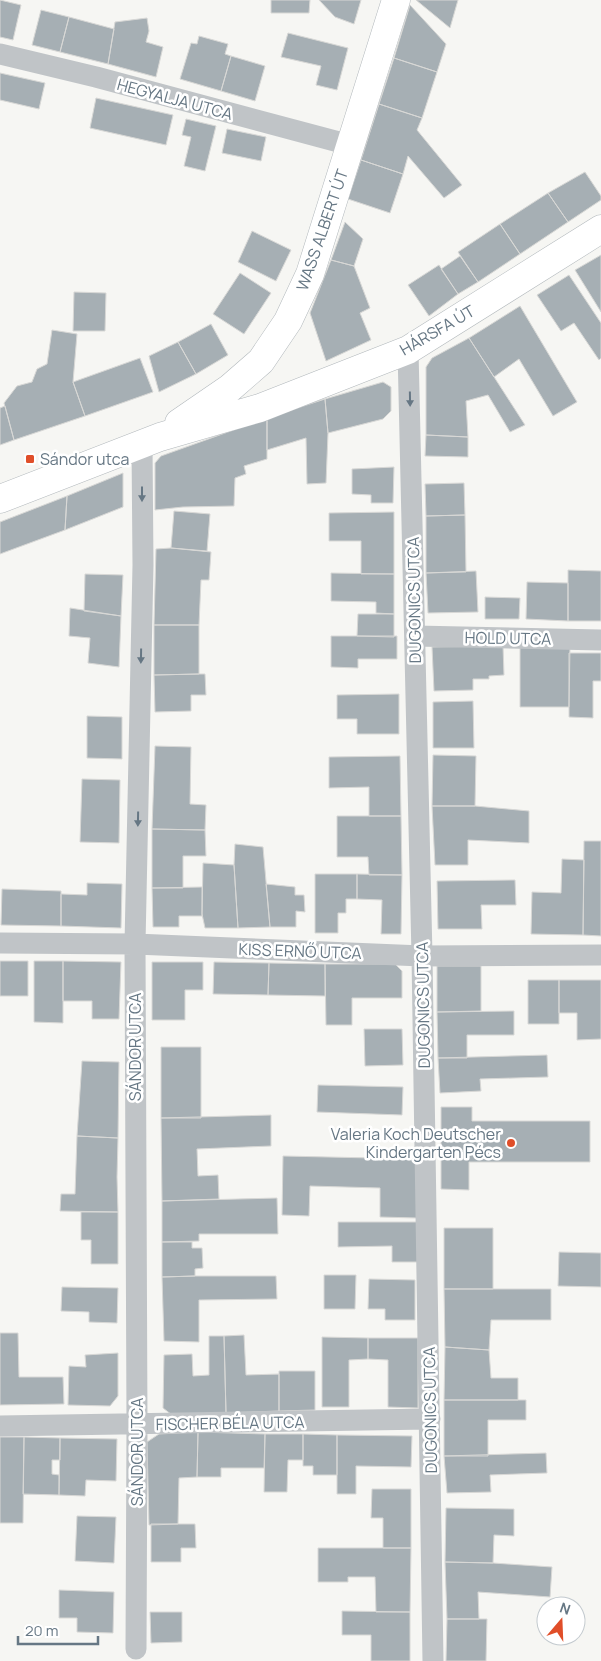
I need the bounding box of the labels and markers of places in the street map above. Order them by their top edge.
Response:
place label: Sándor utca [40,448,129,470]
marker: Sándor utca [24,453,36,465]
place label: Valeria Koch Deutscher Kindergarten Pécs [331,1123,501,1163]
marker: Valeria Koch Deutscher Kindergarten Pécs [505,1137,517,1149]

